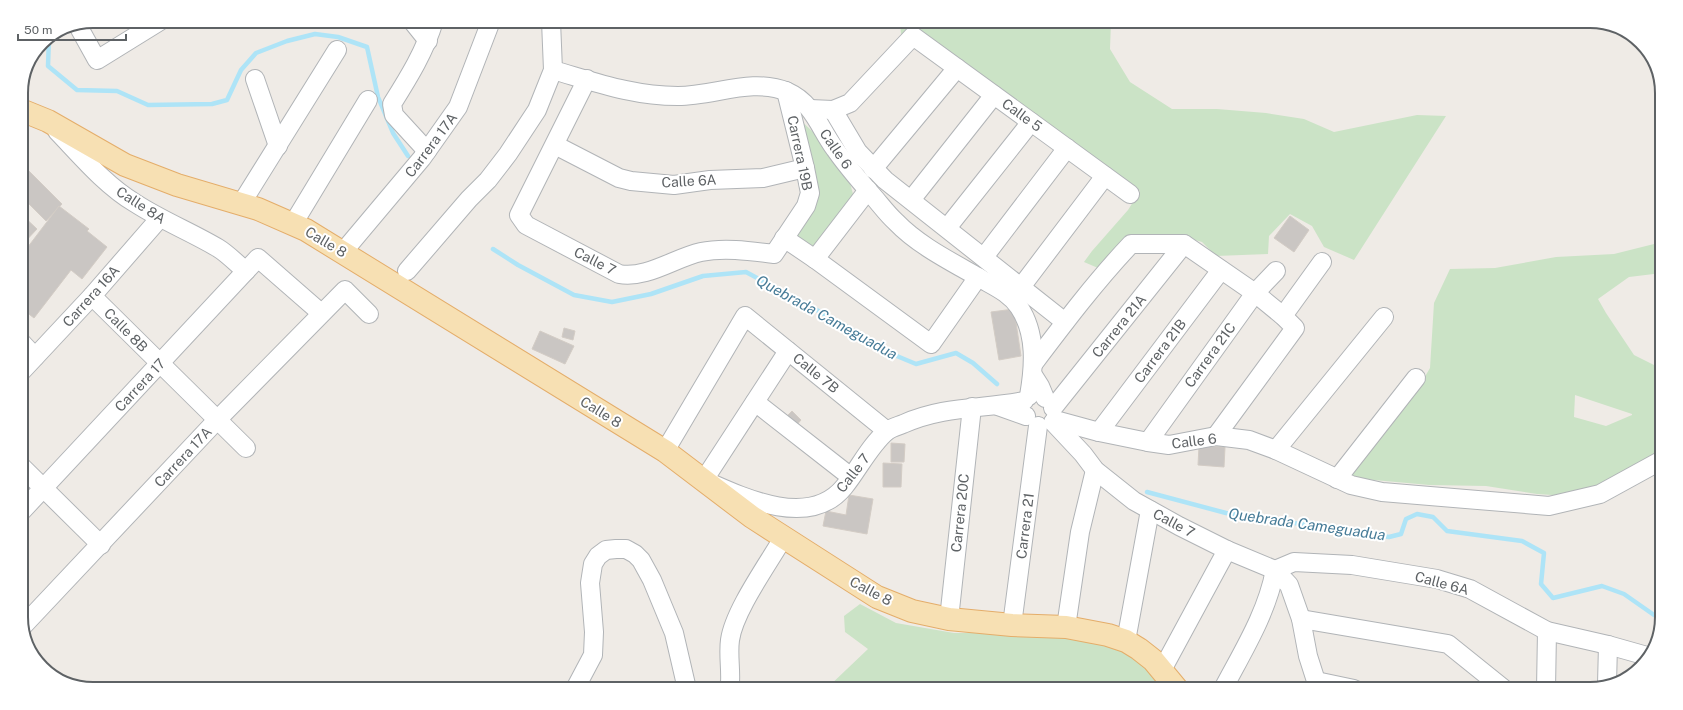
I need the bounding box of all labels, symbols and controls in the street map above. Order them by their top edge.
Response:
scale bar [18,16,126,42]
text: 50 m [24,23,52,37]
street label: Calle 5 [999,95,1045,135]
street label: Carrera 17A [402,110,460,180]
street label: Carrera 19B [784,114,816,192]
street label: Calle 6 [816,126,856,172]
street label: Calle 6A [661,172,717,190]
street label: Calle 8A [113,183,169,227]
street label: Calle 8 [302,223,350,261]
street label: Calle 7 [571,244,619,278]
street label: Carrera 16A [59,262,123,330]
water label: Quebrada Cameguadua [754,271,900,363]
street label: Carrera 21A [1089,291,1149,361]
street label: Calle 8B [101,305,151,355]
street label: Carrera 21B [1131,316,1189,386]
street label: Carrera 21C [1181,320,1239,390]
street label: Calle 7B [790,350,842,396]
street label: Carrera 17 [111,355,169,415]
street label: Calle 8 [577,393,625,431]
street label: Carrera 17A [151,424,215,490]
street label: Calle 6 [1171,430,1218,452]
street label: Calle 7 [833,450,873,496]
street label: Carrera 20C [948,473,972,553]
street label: Carrera 21 [1013,492,1037,560]
street label: Calle 7 [1150,505,1198,541]
water label: Quebrada Cameguadua [1227,505,1387,543]
street label: Calle 6A [1413,568,1471,598]
street label: Calle 8 [847,573,895,609]

